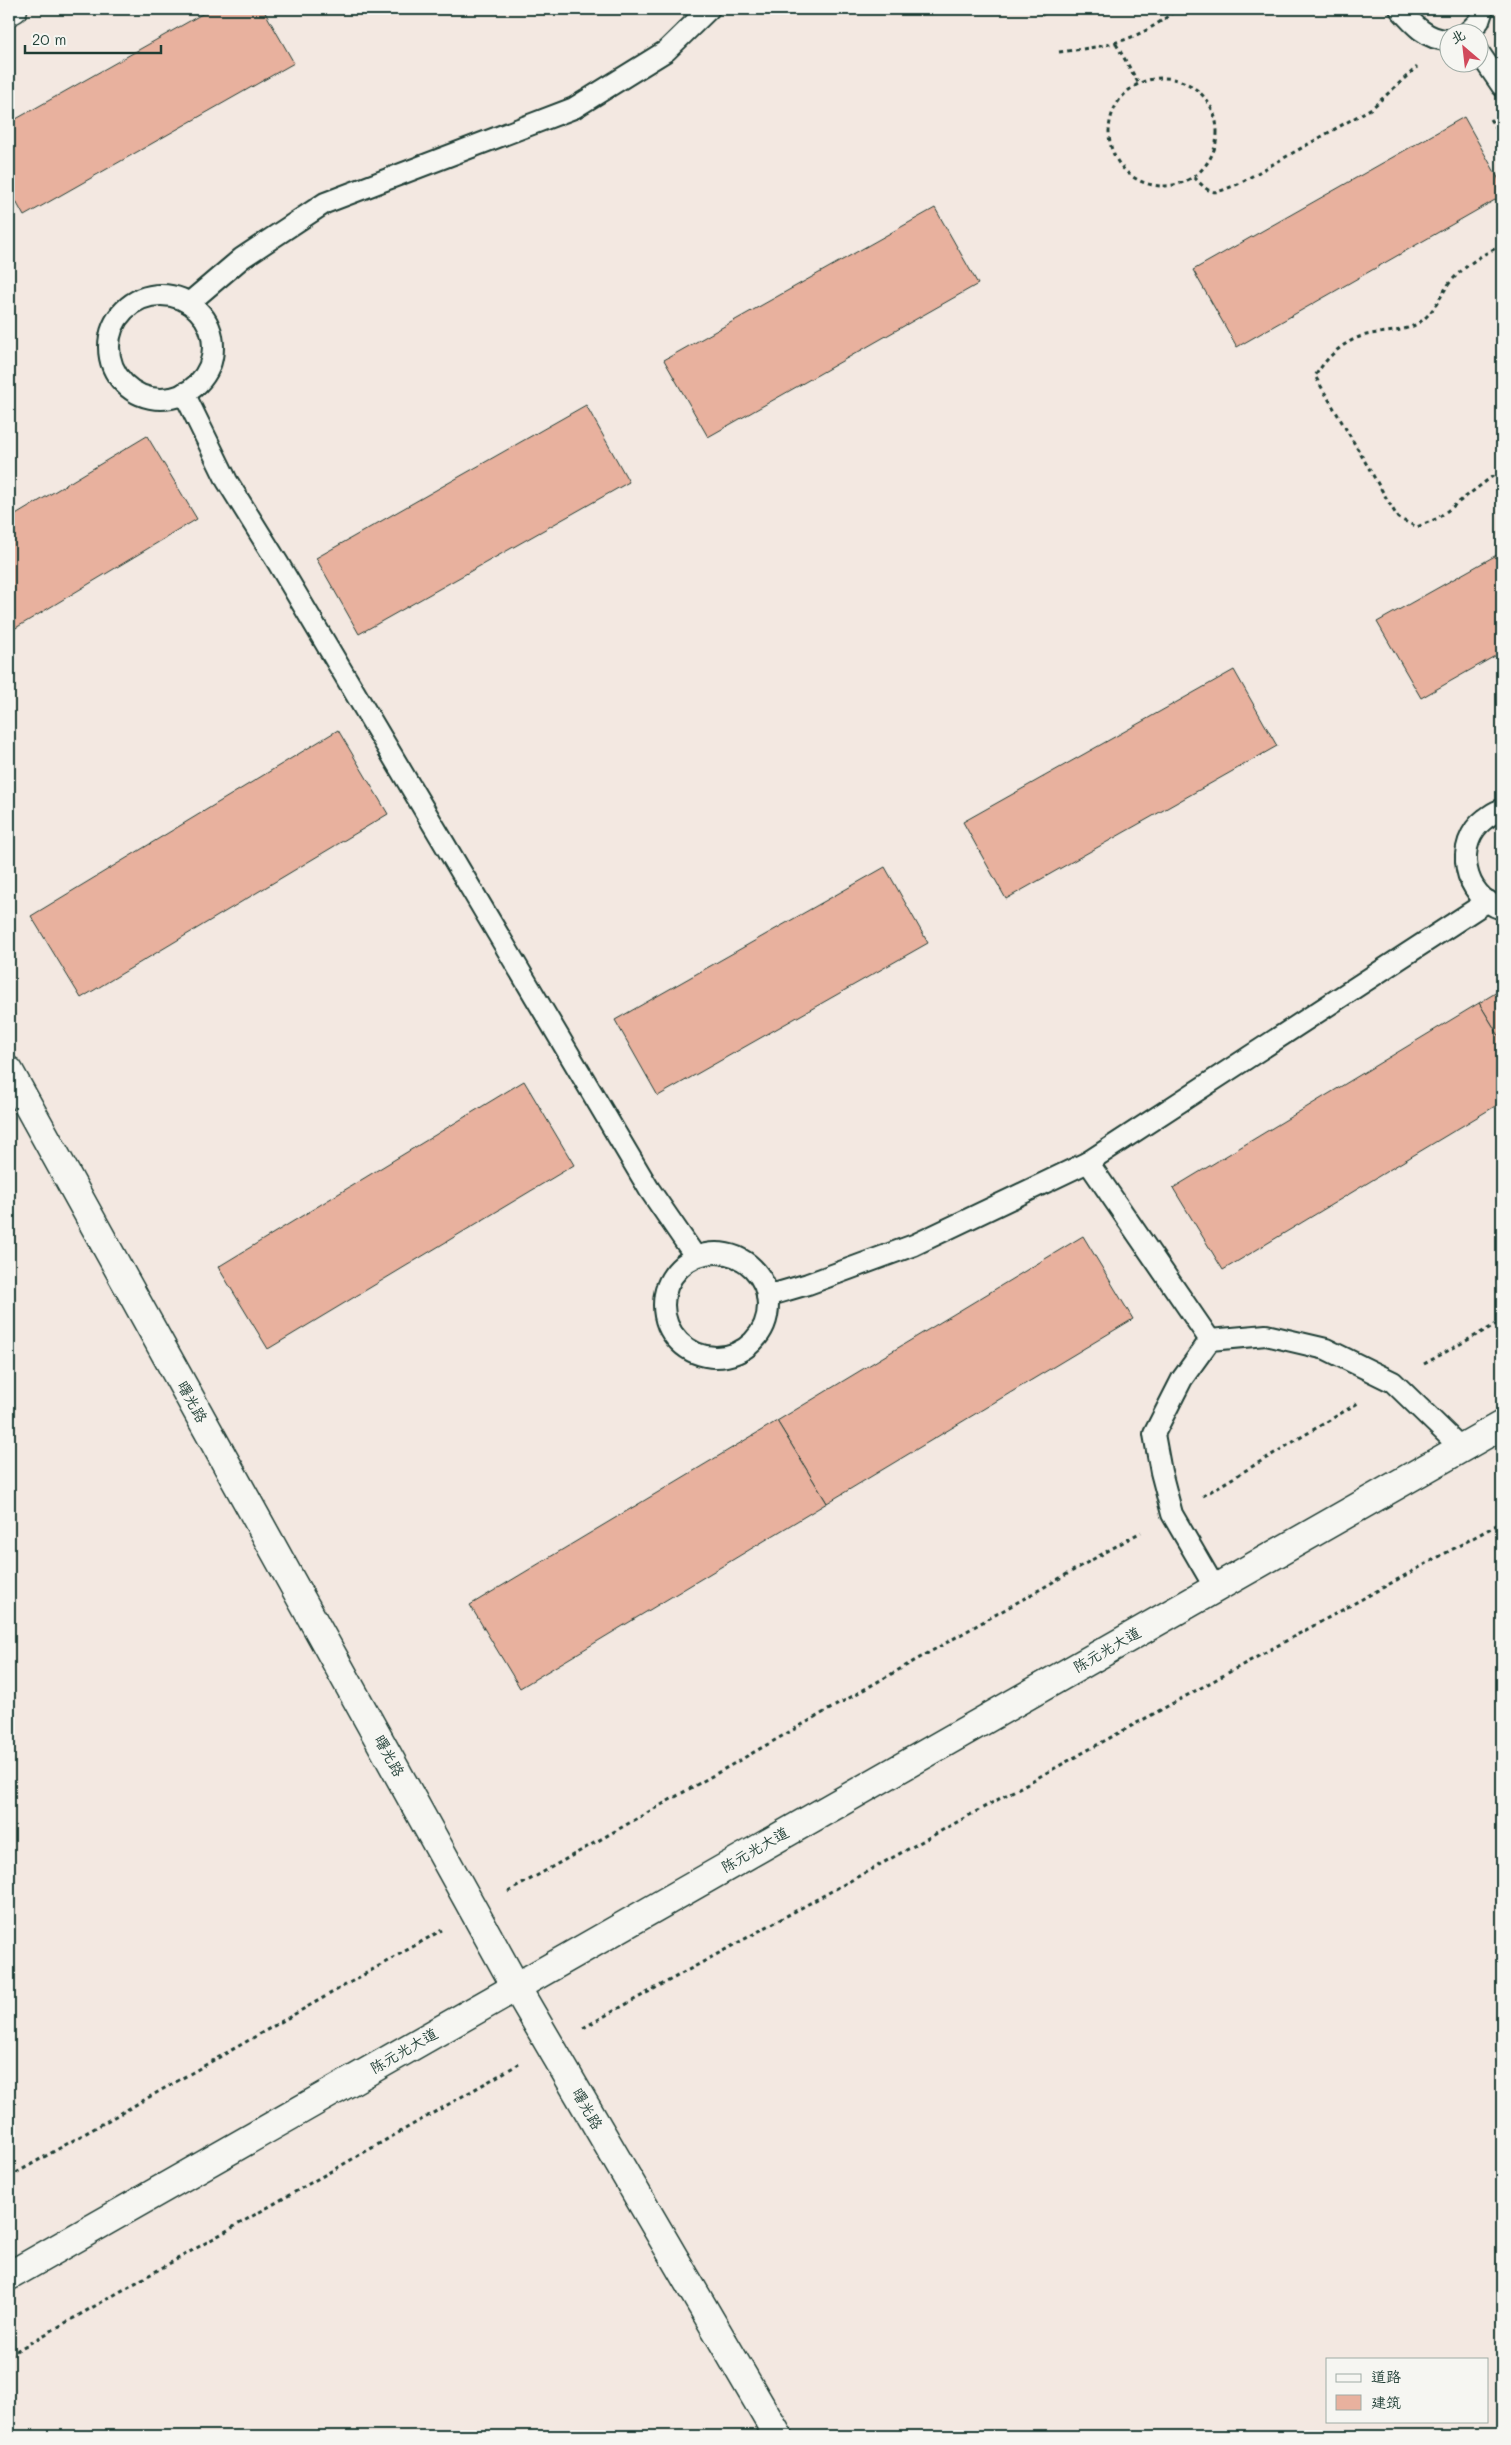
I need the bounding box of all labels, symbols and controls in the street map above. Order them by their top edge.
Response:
scale bar [25,22,161,54]
north arrow [1438,22,1488,72]
text: 北 [1447,24,1468,48]
text: 20 m [32,29,66,49]
street label: 曙光路 [173,1377,213,1426]
street label: 陈元光大道 [1069,1622,1144,1677]
street label: 曙光路 [370,1731,410,1780]
street label: 陈元光大道 [717,1822,792,1877]
street label: 陈元光大道 [366,2023,441,2078]
street label: 曙光路 [568,2084,608,2133]
legend [1326,2358,1488,2422]
text: 道路 [1371,2366,1401,2386]
text: 建筑 [1371,2392,1401,2412]

